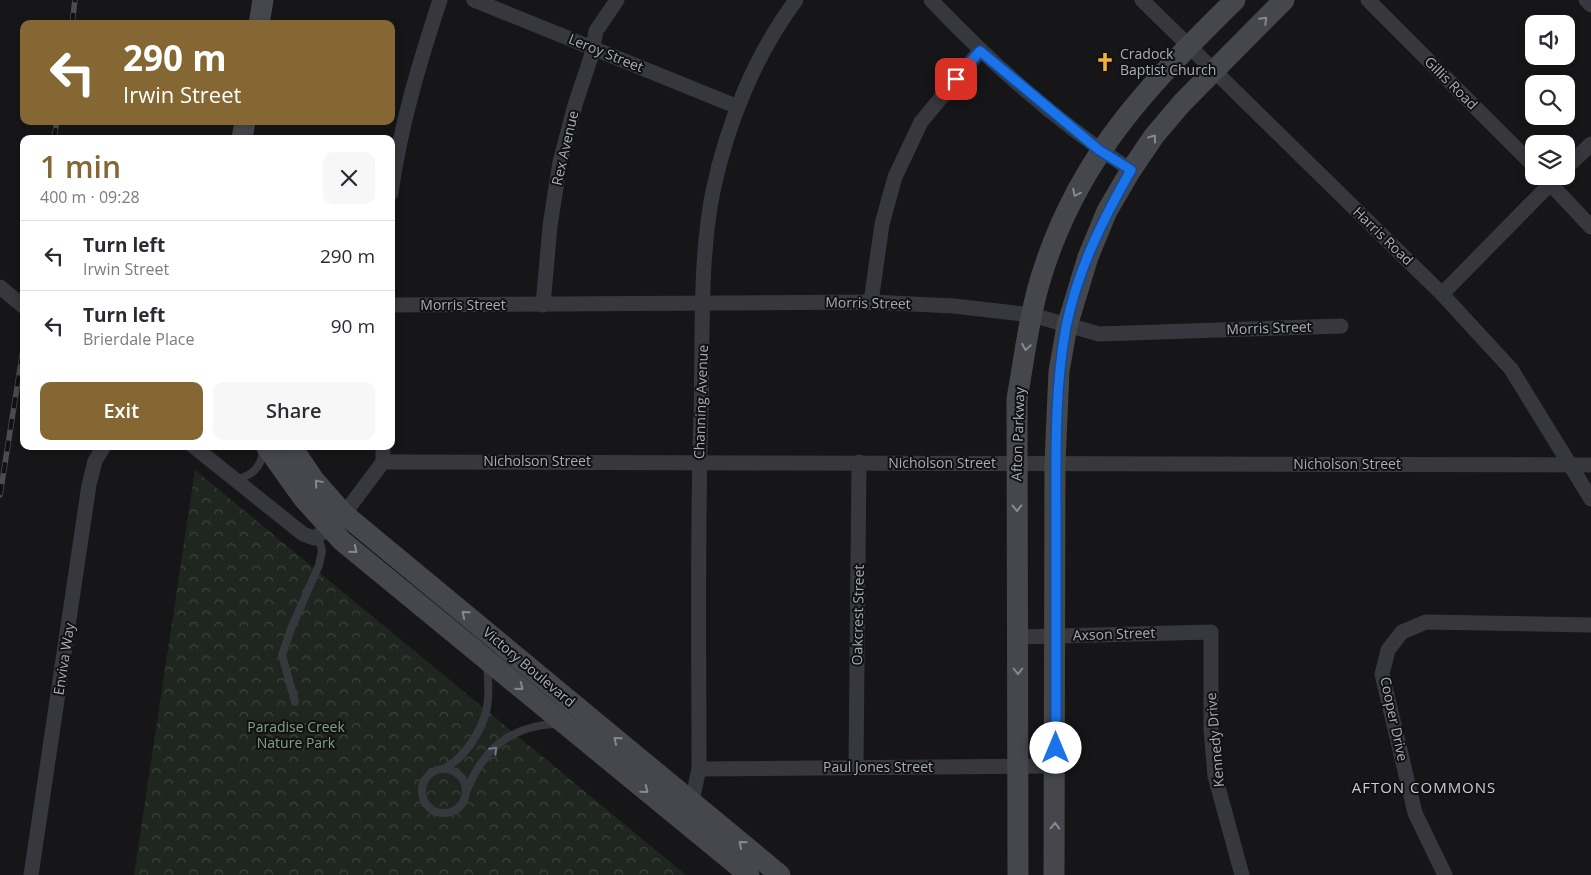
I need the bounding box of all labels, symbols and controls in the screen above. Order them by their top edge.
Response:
map controls [1525,15,1575,185]
button: sound [1525,15,1575,65]
one-way arrow [1258,17,1267,26]
street label: Leroy Street [566,29,646,76]
text: 290 m [123,34,227,81]
icon: left [40,40,105,105]
place label: Cradock Baptist Church [1120,44,1216,79]
church icon: Cradock Baptist Church [1094,51,1116,73]
street label: Gillis Road [1421,52,1482,113]
pin [935,58,977,100]
icon: arrive [942,65,970,93]
button: search [1525,75,1575,125]
text: Irwin Street [123,79,241,109]
street label: Rex Avenue [547,108,582,187]
one-way arrow [1147,134,1156,144]
button: layers [1525,135,1575,185]
text: 1 min [40,146,121,187]
button: close [323,152,375,204]
text: 400 m · 09:28 [40,186,140,208]
one-way arrow [1072,188,1082,197]
street label: Harris Road [1349,202,1418,269]
text: Turn left [83,232,165,258]
icon: left [40,242,68,270]
text: 290 m [320,243,375,269]
text: Irwin Street [83,258,169,280]
street label: Morris Street [825,292,911,313]
street label: Morris Street [420,295,506,314]
text: Turn left [83,302,165,328]
icon: left [40,312,68,340]
text: 90 m [331,313,375,339]
street label: Morris Street [1226,317,1312,338]
text: Brierdale Place [83,328,195,350]
one-way arrow [1021,343,1032,351]
street label: Channing Avenue [689,344,712,460]
button: Exit [40,382,203,440]
button: Share [213,382,375,440]
street label: Afton Parkway [1006,386,1029,481]
street label: Nicholson Street [483,451,591,470]
street label: Nicholson Street [888,453,996,472]
street label: Nicholson Street [1293,454,1401,473]
one-way arrow [314,480,323,489]
one-way arrow [1012,505,1022,513]
one-way arrow [348,545,357,554]
street label: Oakcrest Street [847,564,868,666]
one-way arrow [462,611,471,620]
street label: Enviva Way [48,620,79,696]
street label: Victory Boulevard [479,622,579,711]
street label: Axson Street [1072,623,1156,644]
one-way arrow [1013,668,1023,675]
street label: Cooper Drive [1376,675,1413,763]
one-way arrow [514,681,523,690]
street label: Kennedy Drive [1201,692,1228,788]
park label: Paradise Creek Nature Park [247,717,345,752]
position arrow [1029,721,1081,773]
one-way arrow [614,736,623,745]
one-way arrow [488,746,497,755]
street label: Paul Jones Street [823,757,933,776]
district label: AFTON COMMONS [1352,777,1496,797]
one-way arrow [639,784,648,792]
one-way arrow [1050,822,1060,830]
one-way arrow [739,840,748,849]

